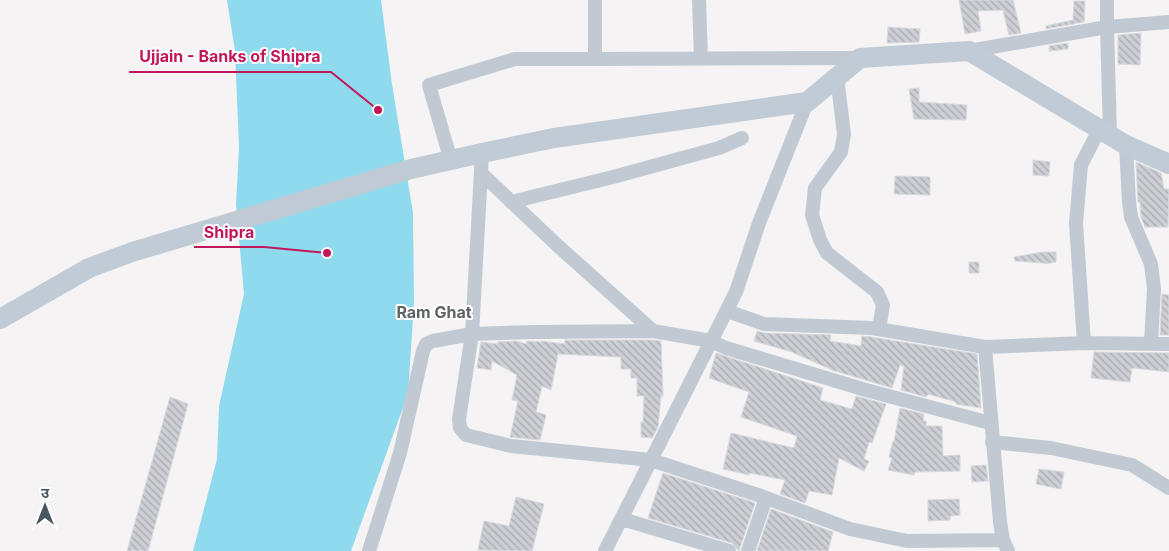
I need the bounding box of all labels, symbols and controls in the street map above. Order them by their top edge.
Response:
callout: Ujjain - Banks of Shipra [129,41,331,72]
text: Ujjain - Banks of Shipra [139,46,321,66]
callout: Shipra [194,216,264,247]
text: Shipra [204,222,254,242]
district label: Ram Ghat [396,302,472,322]
north arrow [20,481,70,531]
text: उ [41,484,50,501]

